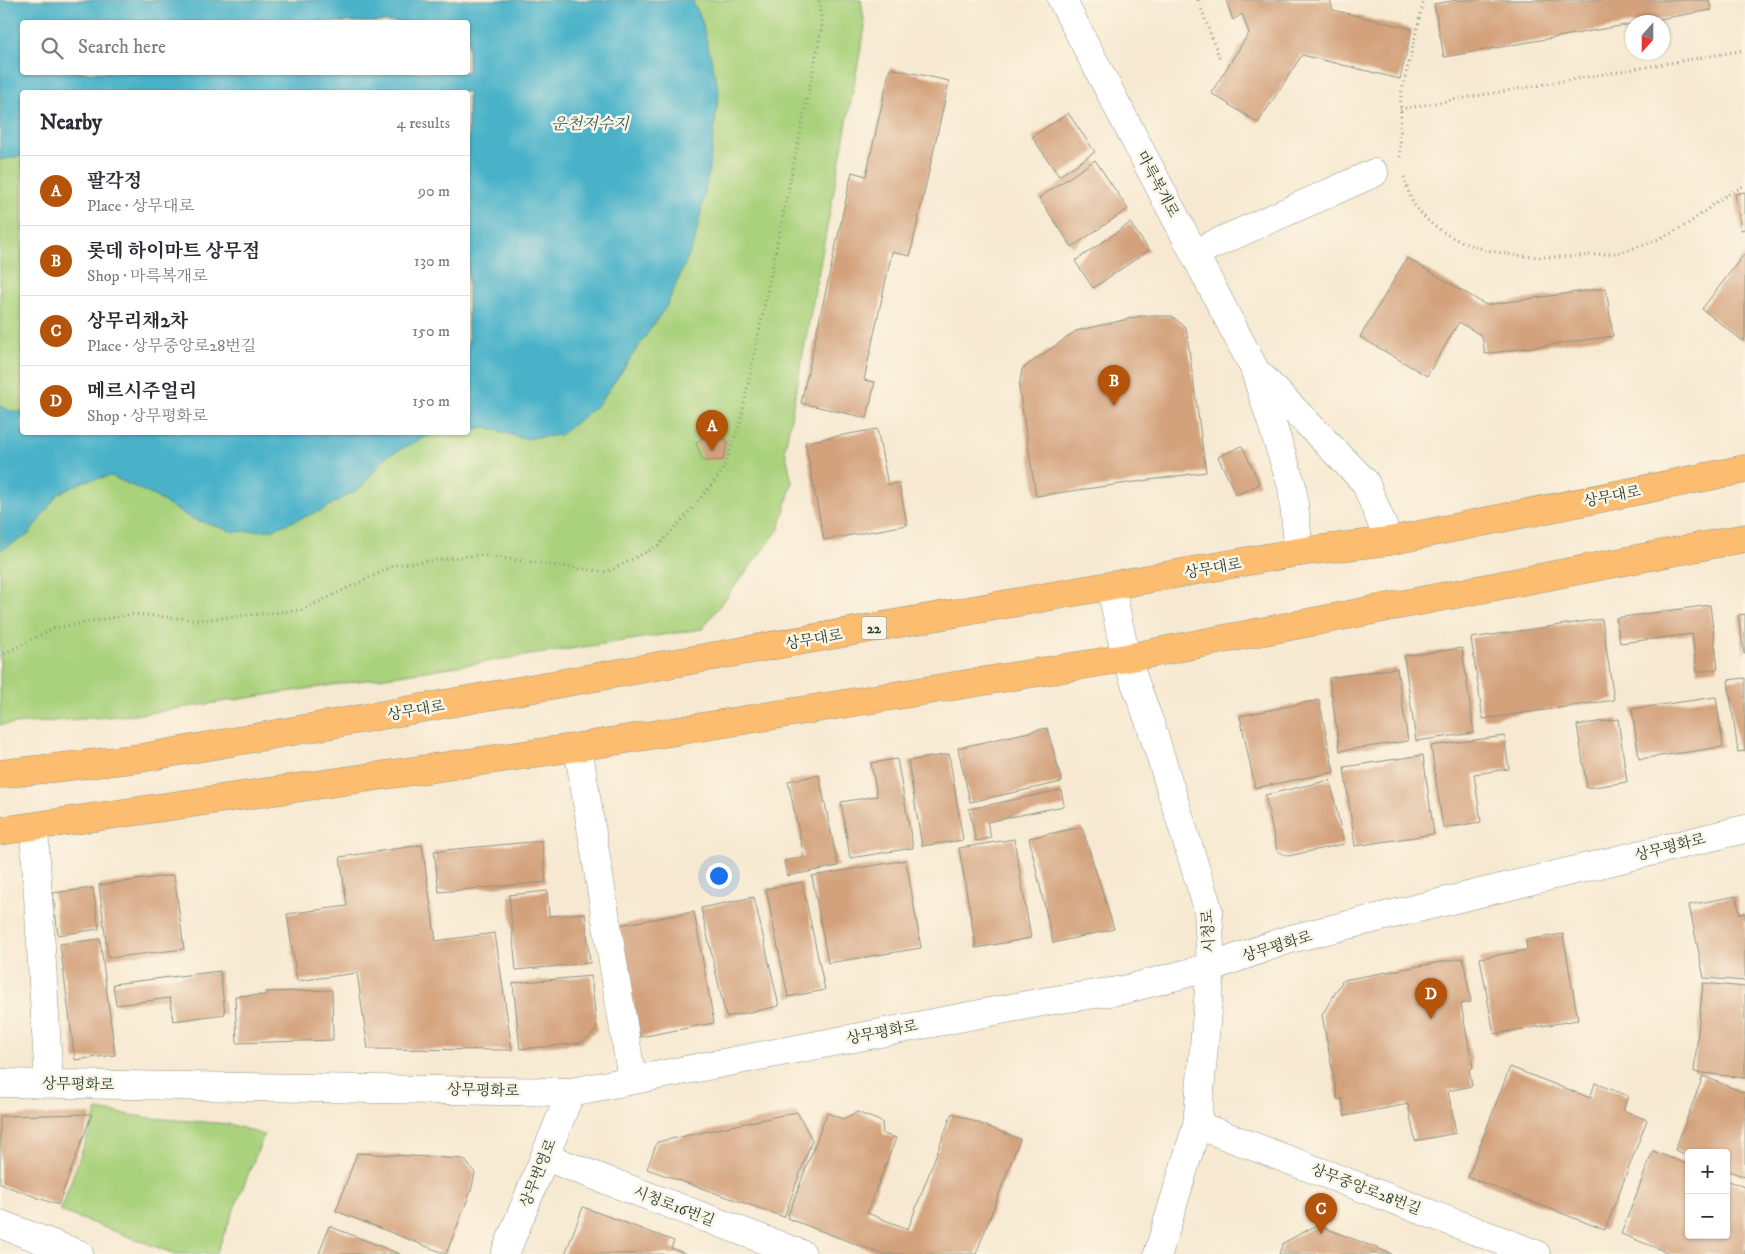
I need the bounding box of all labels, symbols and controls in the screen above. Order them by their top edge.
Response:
north arrow [1625,15,1670,60]
search box [20,20,470,75]
icon: search [38,34,66,62]
text: Search here [78,36,166,59]
text: Nearby [40,110,102,136]
text: 4 results [397,113,450,133]
water label: 운천저수지 [551,114,630,134]
street label: 마륵복개로 [1132,148,1183,221]
text: 팔각정 [87,170,142,193]
text: A [51,181,61,201]
text: 90 m [418,181,450,201]
text: Place · 상무대로 [87,196,194,216]
text: 롯데 하이마트 상무점 [87,240,260,263]
text: B [51,251,61,271]
text: 130 m [414,251,450,271]
text: Shop · 마륵복개로 [87,266,208,286]
text: 상무리채2차 [87,310,188,333]
text: C [51,321,61,341]
text: 150 m [412,321,450,341]
text: Place · 상무중앙로28번길 [87,336,256,356]
pin: B [1098,365,1130,406]
text: 메르시주얼리 [87,380,197,403]
text: D [50,391,62,411]
text: 150 m [412,391,450,411]
text: Shop · 상무평화로 [87,406,208,426]
pin: A [696,410,728,451]
street label: 상무대로 [1582,482,1643,511]
street label: 상무대로 [1183,554,1244,583]
road number: 22 [862,616,886,640]
street label: 상무대로 [784,625,845,654]
street label: 상무대로 [386,696,447,725]
street label: 상무평화로 [1633,829,1708,865]
your location [706,863,732,889]
street label: 시청로 [1197,908,1219,953]
street label: 상무평화로 [1240,927,1315,966]
pin: D [1415,978,1447,1019]
street label: 상무평화로 [845,1016,920,1049]
street label: 상무평화로 [42,1074,115,1095]
street label: 상무평화로 [447,1080,520,1101]
street label: 상무번영로 [516,1136,561,1210]
map controls [1685,1149,1730,1239]
button: + [1685,1149,1730,1194]
street label: 상무중앙로28번길 [1308,1160,1424,1219]
street label: 시청로16번길 [630,1182,717,1231]
pin: C [1305,1193,1337,1234]
button: − [1685,1194,1730,1239]

